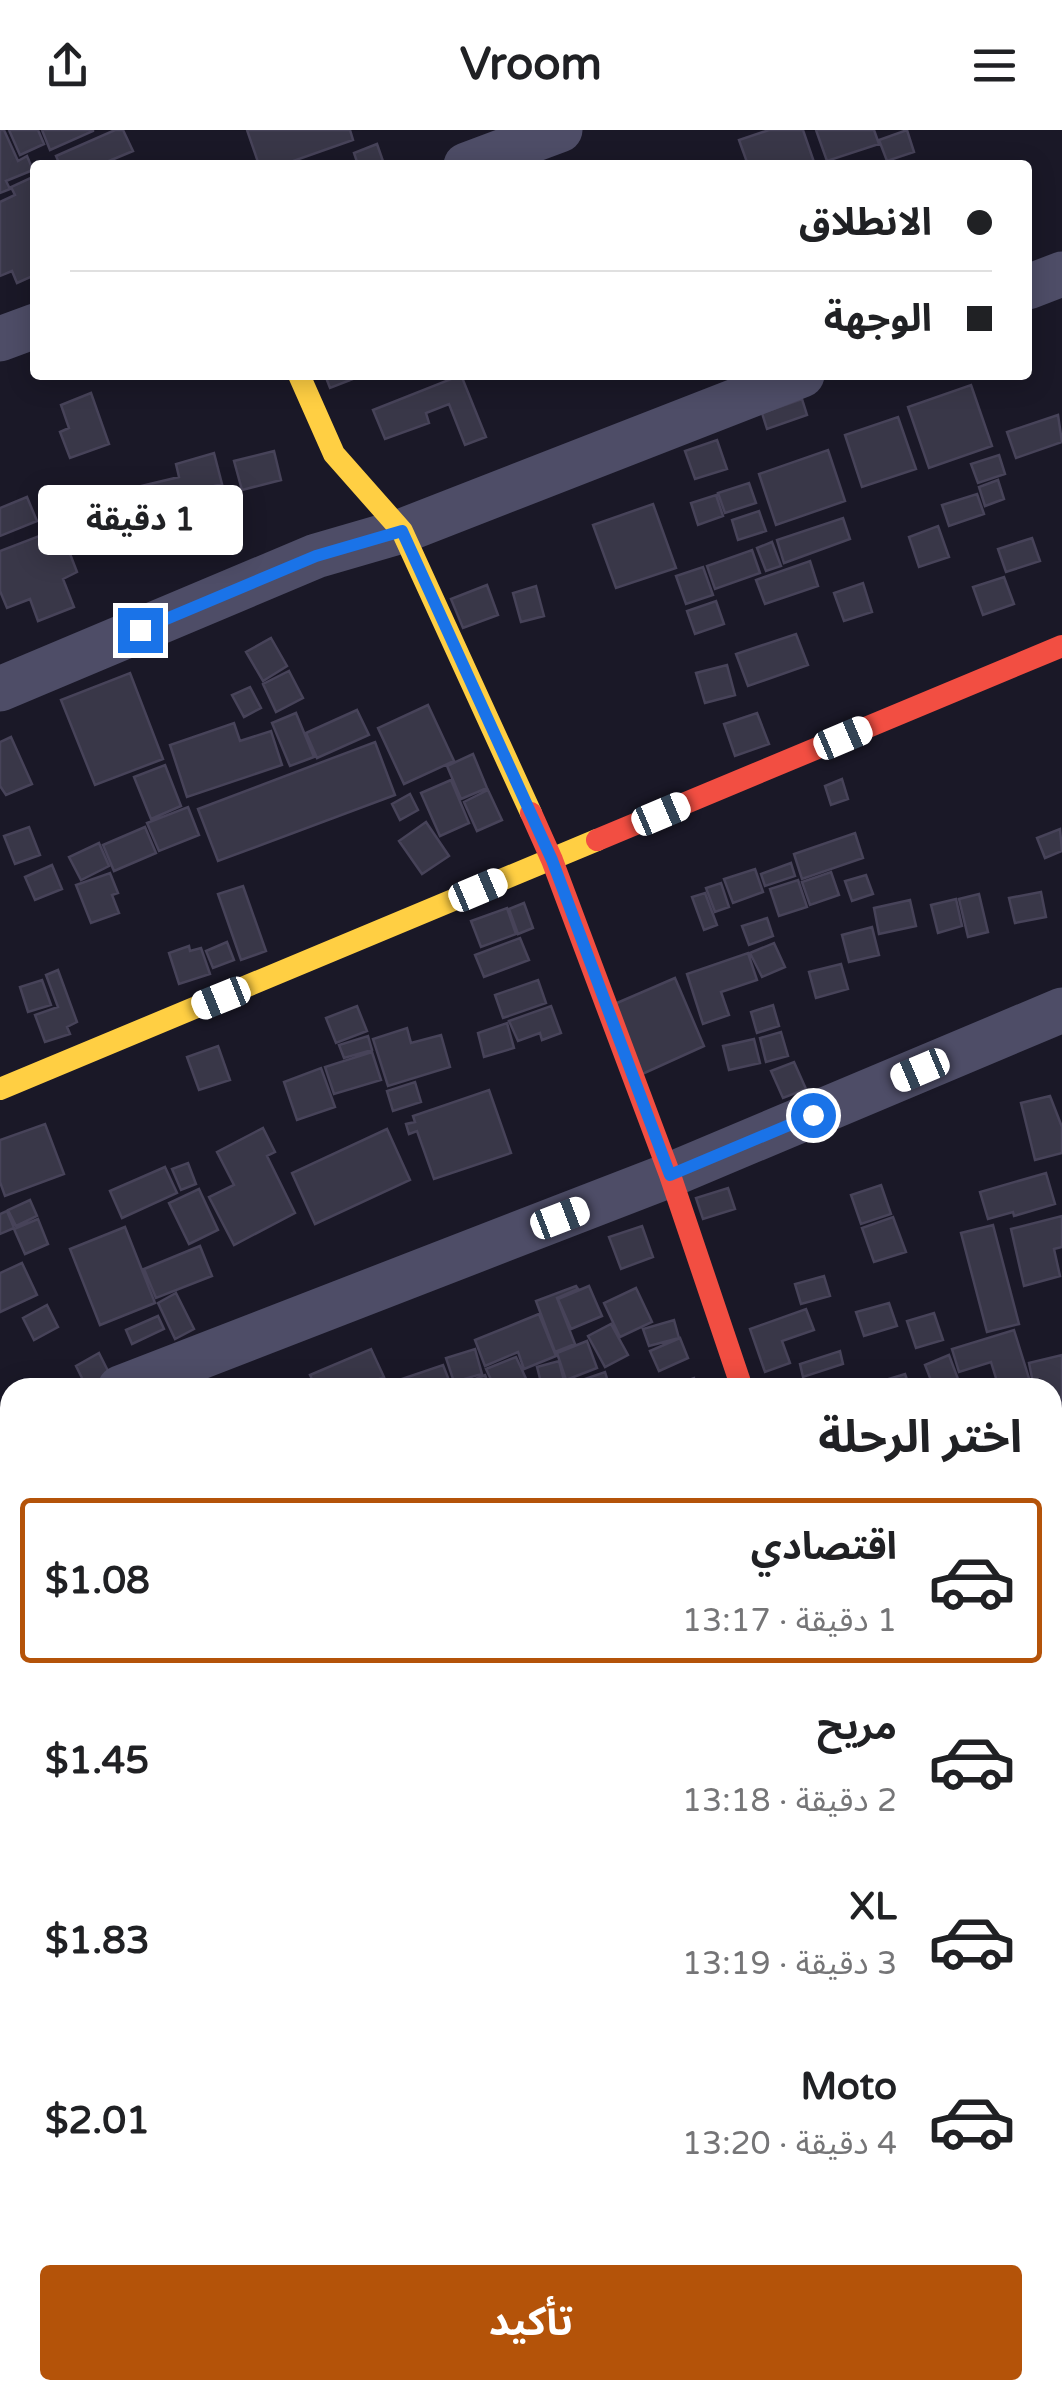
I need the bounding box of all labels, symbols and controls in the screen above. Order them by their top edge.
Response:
icon: share [40,38,95,93]
text: Vroom [460,38,602,92]
icon: menu [967,38,1022,93]
text: الانطلاق [799,200,932,246]
text: الوجهة [824,296,932,342]
callout: 1 دقيقة [38,485,242,555]
text: 1 دقيقة [86,501,195,539]
route end [118,608,163,653]
car [810,712,876,764]
car [628,788,694,840]
car [445,864,511,916]
car [188,973,254,1023]
car [887,1044,953,1096]
route start [791,1093,836,1138]
car [527,1193,593,1243]
text: اختر الرحلة [818,1411,1022,1465]
text: اقتصادي [751,1524,897,1570]
icon: car [927,1536,1017,1626]
text: $1.08 [45,1558,150,1604]
text: 1 دقيقة · 13:17 [682,1602,897,1640]
text: مريح [817,1704,897,1750]
icon: car [927,1716,1017,1806]
text: $1.45 [45,1738,149,1784]
text: 2 دقيقة · 13:18 [682,1782,897,1820]
text: XL [850,1884,897,1930]
icon: car [927,1896,1017,1986]
text: $1.83 [45,1918,150,1964]
text: 3 دقيقة · 13:19 [682,1945,897,1983]
text: Moto [801,2064,897,2110]
icon: car [927,2076,1017,2166]
text: $2.01 [45,2098,150,2144]
text: 4 دقيقة · 13:20 [682,2125,897,2163]
button: تأكيد [40,2265,1022,2380]

